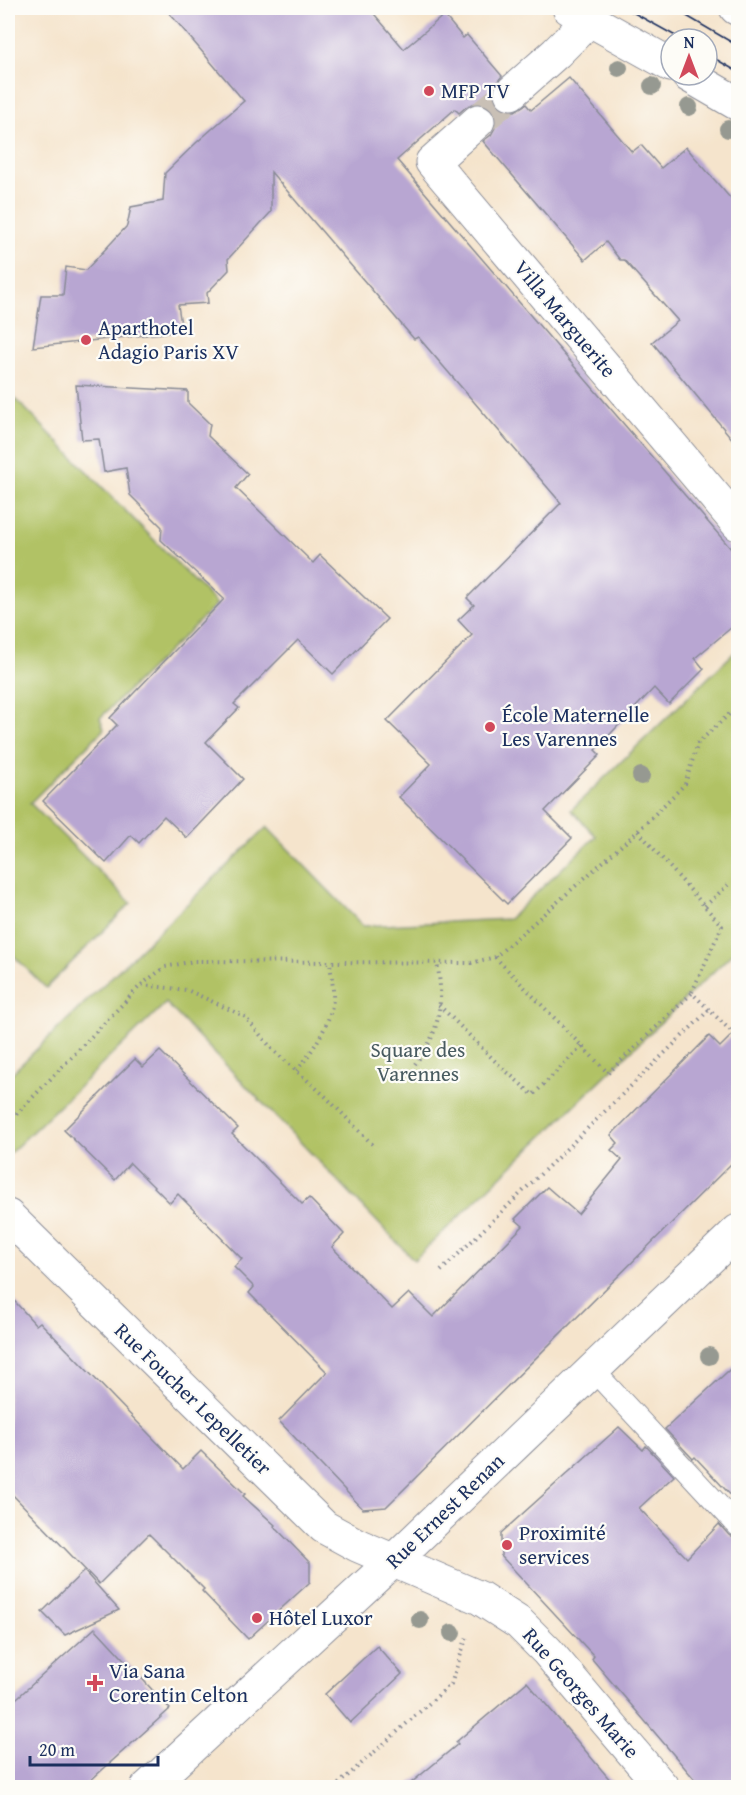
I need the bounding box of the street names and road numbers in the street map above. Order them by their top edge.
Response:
street label: Villa Marguerite [507,253,624,384]
street label: Rue Foucher Lepelletier [108,1315,279,1482]
street label: Rue Ernest Renan [378,1446,511,1576]
street label: Rue Georges Marie [516,1620,647,1765]

